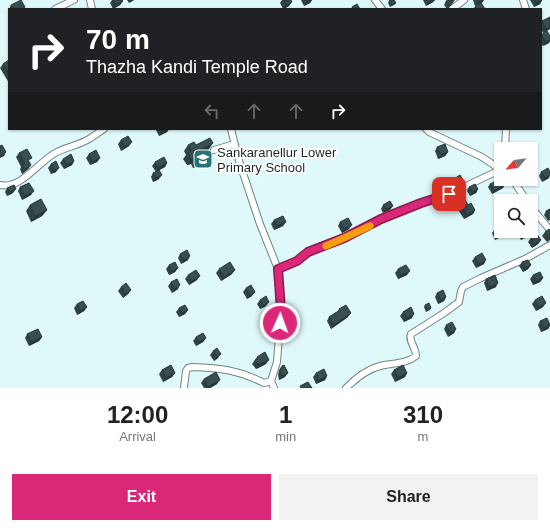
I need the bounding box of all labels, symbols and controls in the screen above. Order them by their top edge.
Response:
icon: right [20,24,72,76]
text: 70 m [86,24,150,55]
text: Thazha Kandi Temple Road [86,57,308,77]
icon: left [201,100,223,122]
icon: ahead [243,100,265,122]
icon: ahead [285,100,307,122]
icon: right [327,100,349,122]
north arrow [494,142,538,186]
map controls [494,142,538,238]
place label: Sankaranellur Lower Primary School [217,145,337,175]
school or university icon: Sankaranellur Lower Primary School [192,148,214,170]
pin [432,177,466,211]
icon: arrive [438,183,460,205]
button: search [494,194,538,238]
position arrow [259,302,301,344]
text: 12:00 [107,401,168,428]
text: 1 [279,401,292,428]
text: 310 [403,401,443,428]
text: Arrival [119,429,156,444]
text: min [275,429,296,444]
text: m [418,429,428,444]
button: Exit [12,474,271,520]
button: Share [279,474,538,520]

